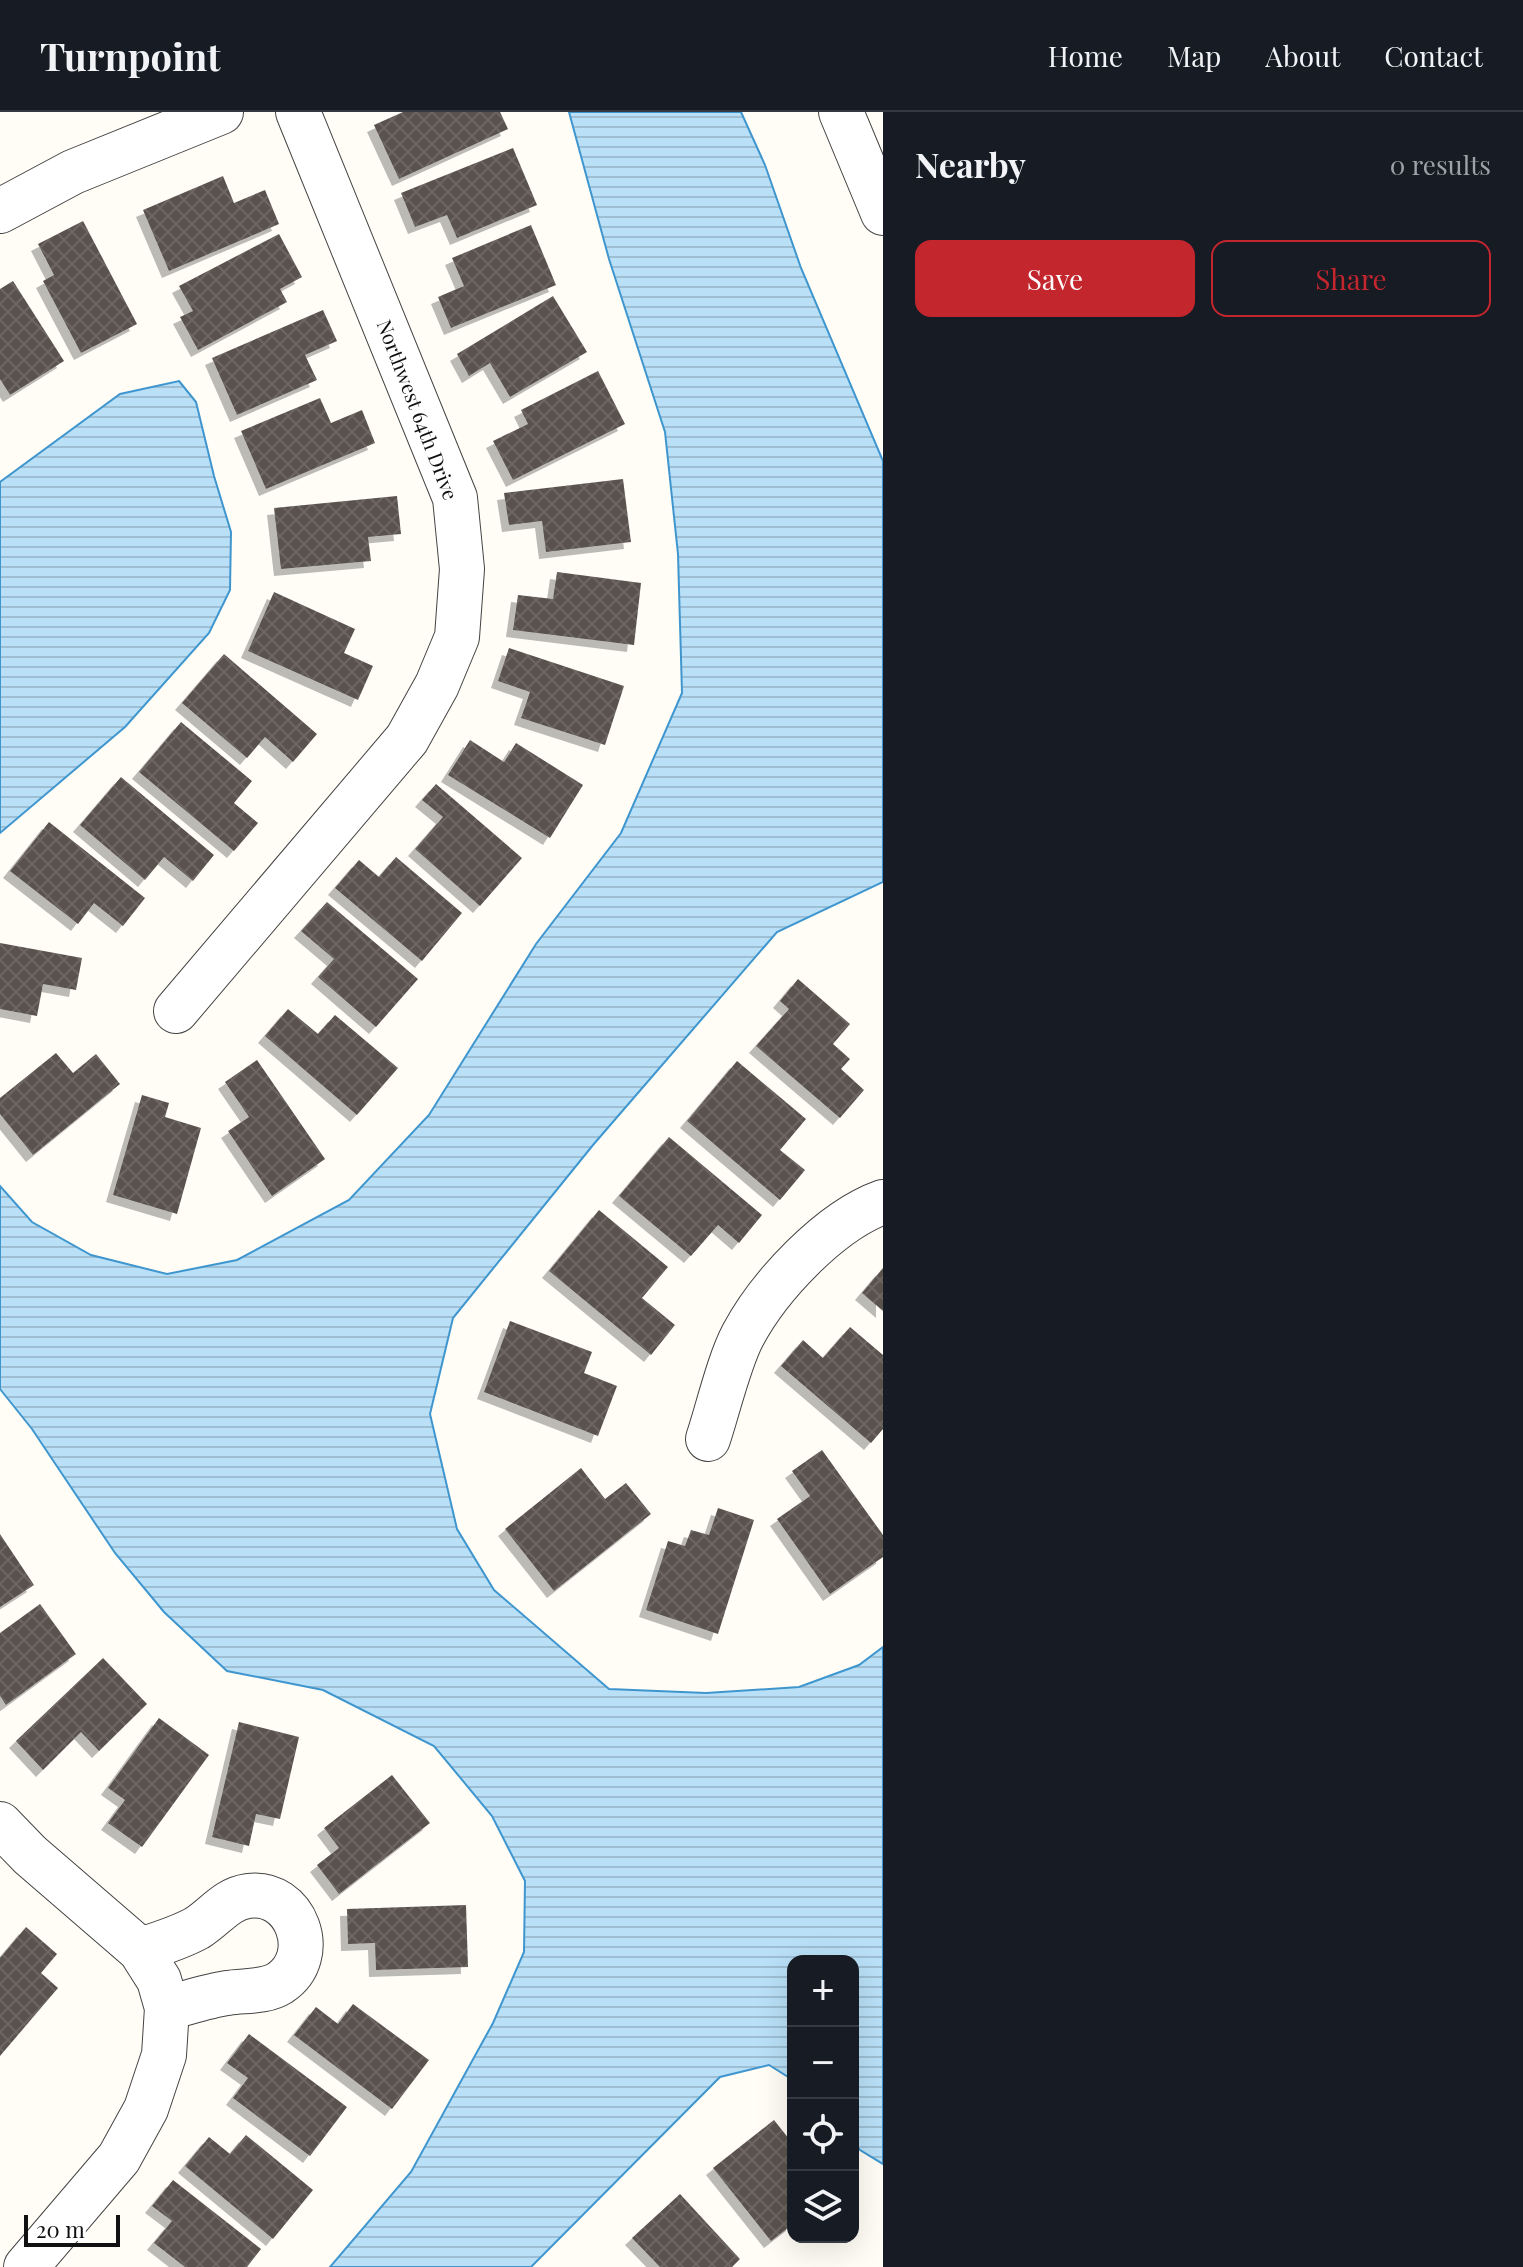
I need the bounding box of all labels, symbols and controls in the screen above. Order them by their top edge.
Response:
text: Turnpoint [40,30,221,81]
text: Home [1048,37,1123,74]
text: Map [1167,37,1221,74]
text: About [1265,37,1340,74]
text: Contact [1384,37,1483,74]
text: Nearby [915,141,1026,187]
text: 0 results [1390,147,1491,182]
button: Save [915,240,1195,317]
button: Share [1211,240,1491,317]
street label: Northwest 64th Drive [372,315,465,504]
map controls [787,1955,859,2243]
button: + [787,1955,859,2027]
button: − [787,2027,859,2099]
button: locate [787,2099,859,2171]
button: layers [787,2171,859,2243]
scale bar [24,2211,120,2247]
text: 20 m [36,2214,85,2244]

